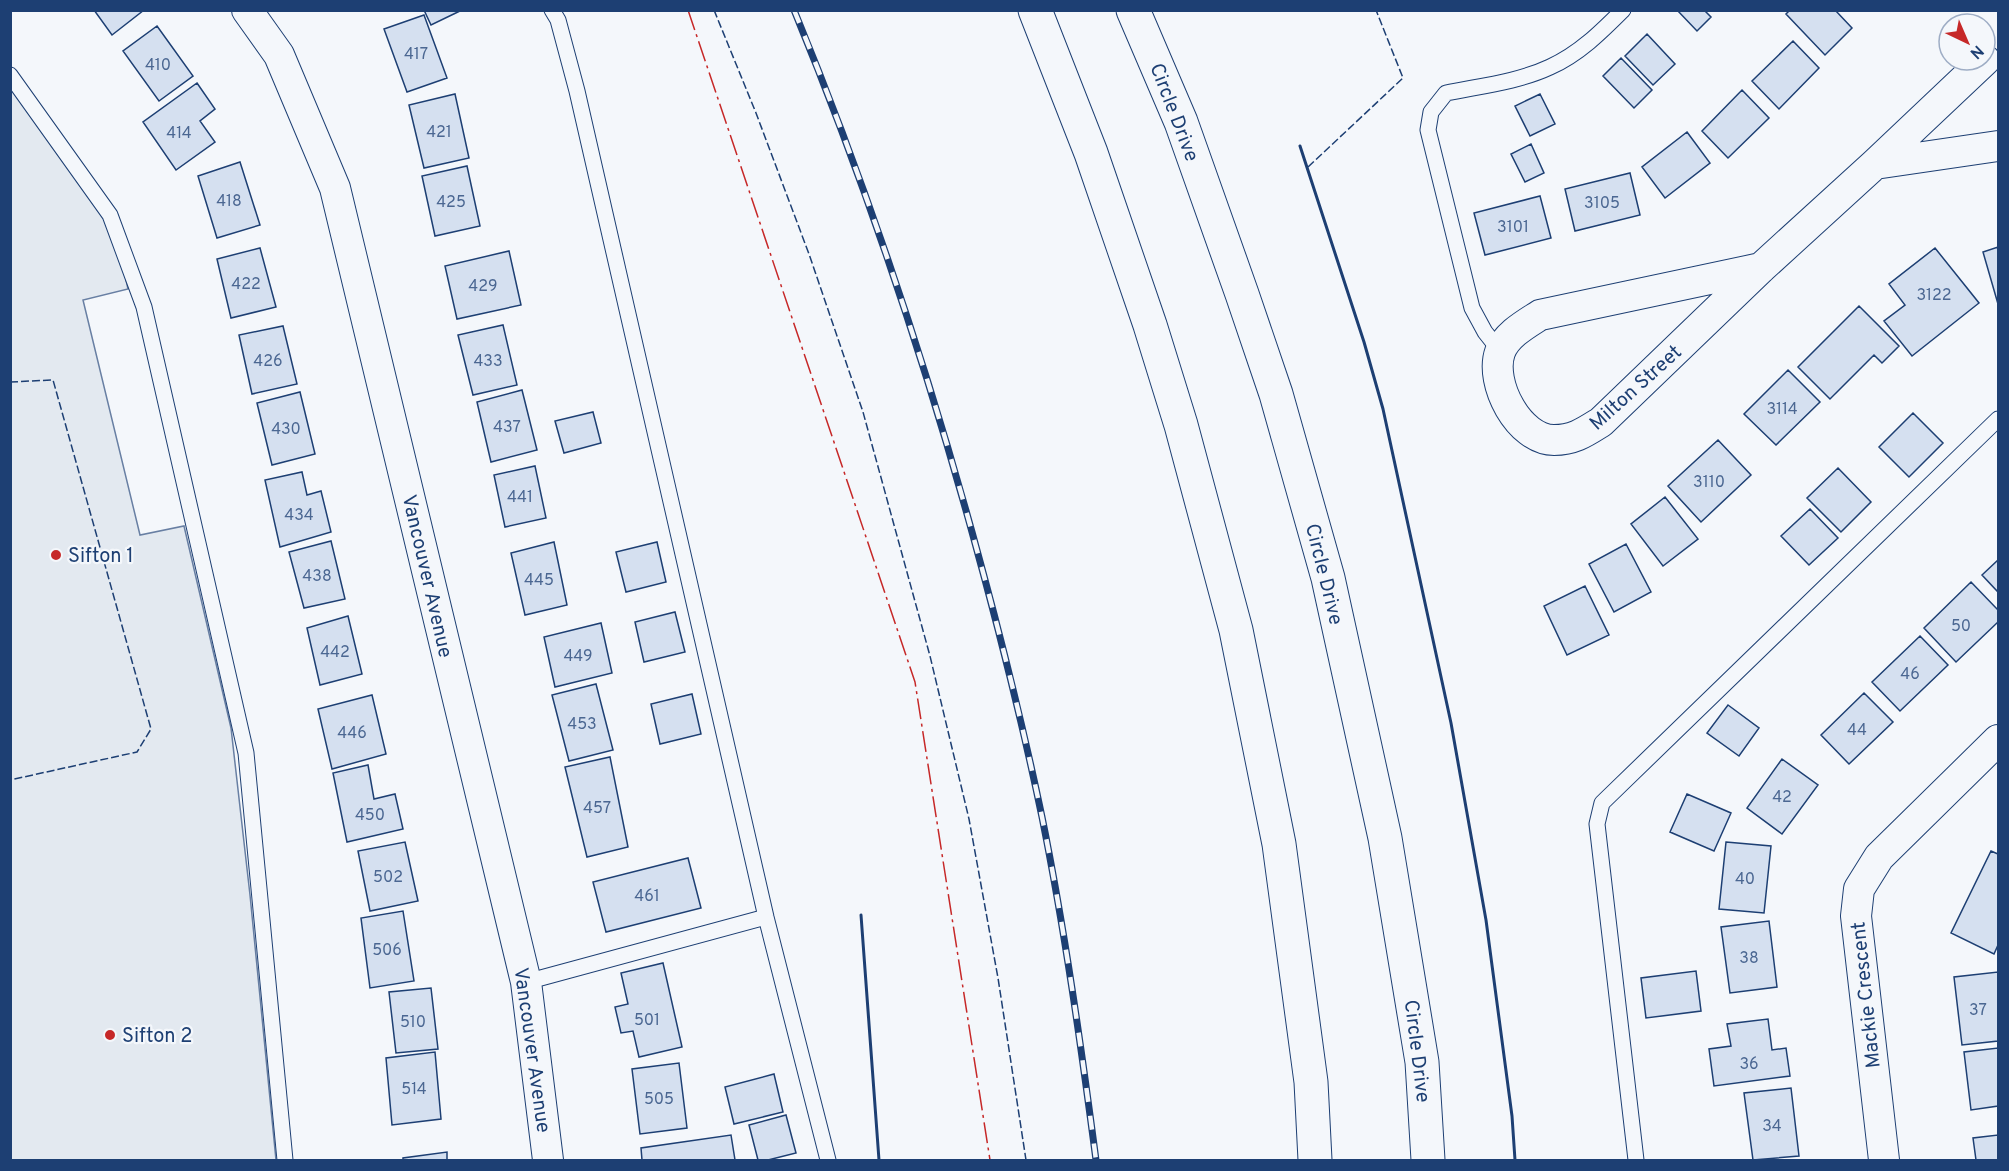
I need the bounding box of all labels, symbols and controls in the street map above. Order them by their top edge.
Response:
north arrow [1937,12,1997,72]
text: N [1965,40,1987,63]
house number: 417 [404,45,428,65]
house number: 410 [145,56,171,76]
street label: Circle Drive [1142,60,1204,166]
house number: 421 [426,123,452,143]
house number: 414 [166,124,192,144]
house number: 418 [216,192,242,212]
house number: 425 [436,193,466,213]
house number: 3105 [1584,194,1620,214]
house number: 3101 [1497,218,1529,238]
house number: 422 [231,275,261,295]
house number: 429 [468,277,498,297]
house number: 3122 [1916,286,1952,306]
street label: Milton Street [1585,340,1688,437]
house number: 426 [253,352,283,372]
house number: 433 [473,352,503,372]
house number: 3114 [1766,400,1798,420]
house number: 437 [493,418,521,438]
house number: 430 [271,420,301,440]
house number: 3110 [1693,473,1725,493]
house number: 441 [507,488,533,508]
street label: Vancouver Avenue [395,492,457,660]
house number: 434 [284,506,314,526]
street label: Circle Drive [1298,521,1348,628]
place label: Sifton 1 [68,544,134,570]
marker: Sifton 1 [49,548,63,562]
house number: 438 [302,567,332,587]
house number: 445 [524,571,554,591]
house number: 50 [1951,617,1971,637]
house number: 442 [320,643,350,663]
house number: 449 [563,647,593,667]
house number: 46 [1900,665,1920,685]
house number: 453 [567,715,597,735]
house number: 44 [1847,721,1867,741]
house number: 446 [337,724,367,744]
house number: 42 [1772,788,1792,808]
house number: 457 [583,799,611,819]
house number: 450 [355,806,385,826]
house number: 502 [373,868,403,888]
house number: 40 [1735,870,1755,890]
house number: 461 [634,887,660,907]
street label: Mackie Crescent [1846,920,1888,1069]
house number: 506 [372,941,402,961]
house number: 38 [1739,949,1759,969]
street label: Vancouver Avenue [507,966,555,1134]
street label: Circle Drive [1397,998,1435,1104]
house number: 37 [1969,1001,1987,1021]
house number: 501 [634,1011,660,1031]
house number: 510 [400,1013,426,1033]
place label: Sifton 2 [122,1024,193,1050]
marker: Sifton 2 [103,1028,117,1042]
house number: 36 [1739,1055,1759,1075]
house number: 514 [401,1080,427,1100]
house number: 505 [644,1090,674,1110]
house number: 34 [1762,1117,1782,1137]

